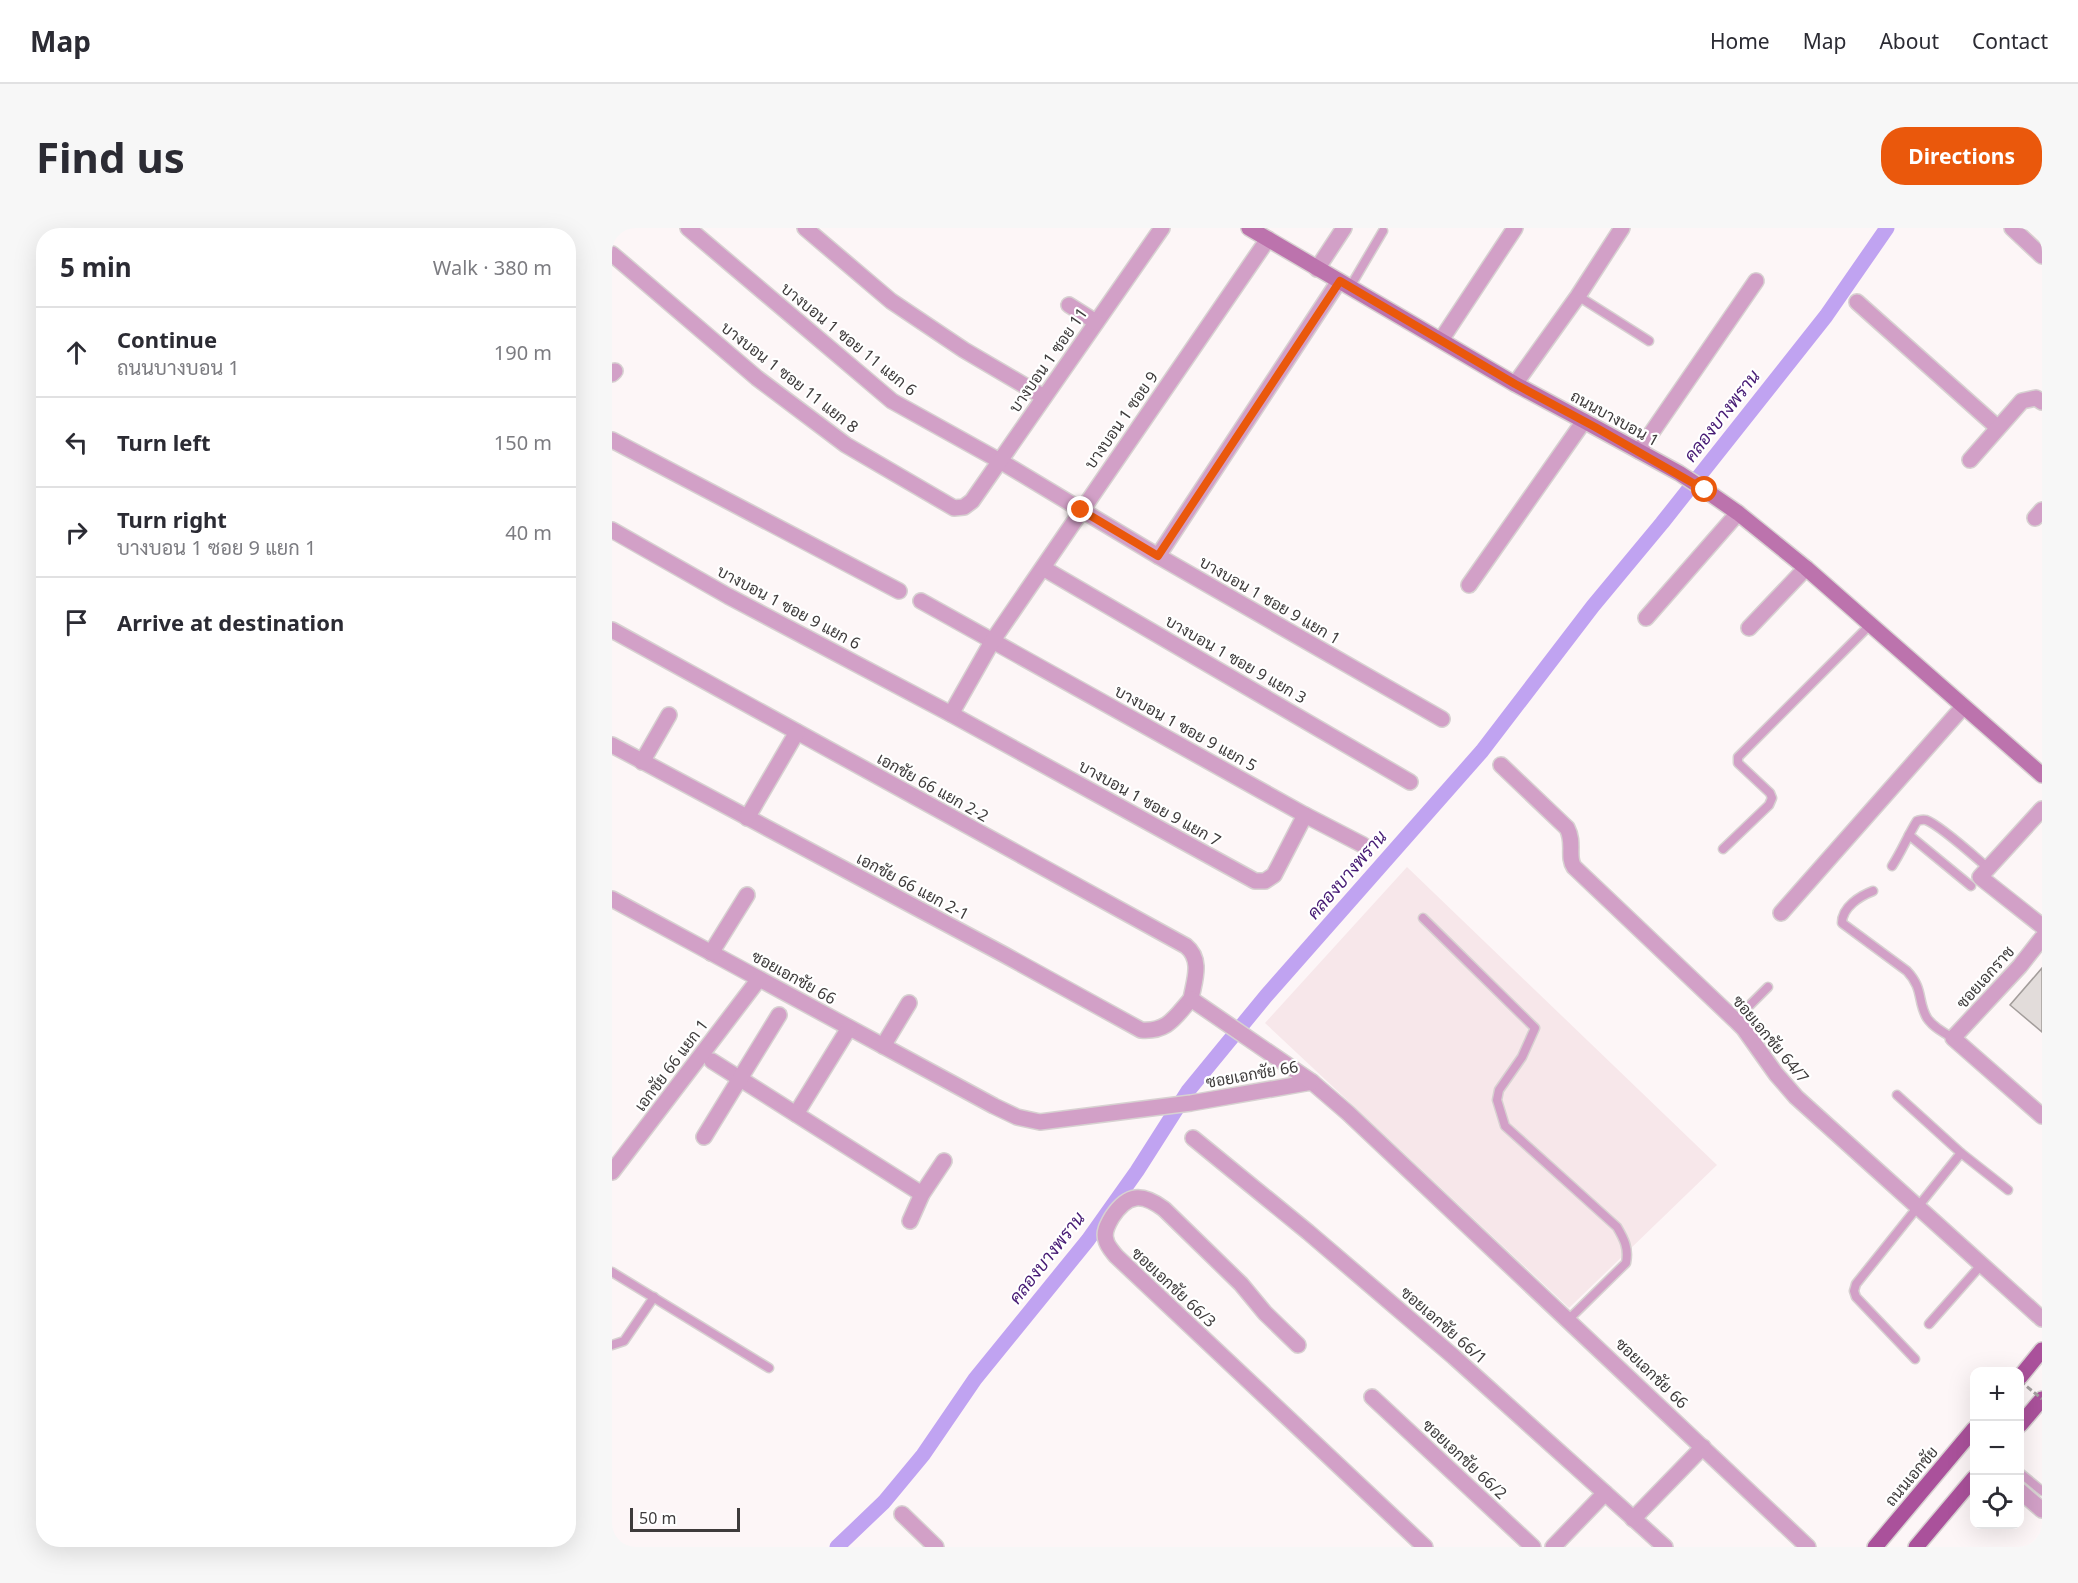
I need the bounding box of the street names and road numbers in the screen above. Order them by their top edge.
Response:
street label: บางบอน 1 ซอย 11 แยก 6 [777,277,921,401]
street label: บางบอน 1 ซอย 11 [1004,303,1092,417]
street label: บางบอน 1 ซอย 11 แยก 8 [717,316,863,438]
street label: บางบอน 1 ซอย 9 [1079,367,1163,473]
street label: ถนนบางบอน 1 [1567,385,1663,451]
street label: บางบอน 1 ซอย 9 แยก 1 [1195,551,1345,649]
street label: บางบอน 1 ซอย 9 แยก 6 [713,560,865,654]
street label: บางบอน 1 ซอย 9 แยก 3 [1161,610,1311,708]
street label: บางบอน 1 ซอย 9 แยก 5 [1111,680,1261,776]
street label: เอกชัย 66 แยก 2-2 [873,747,993,827]
street label: บางบอน 1 ซอย 9 แยก 7 [1075,755,1225,851]
street label: เอกชัย 66 แยก 2-1 [853,847,973,925]
street label: ซอยเอกราช [1951,941,2019,1013]
street label: ซอยเอกชัย 66 [748,945,840,1009]
street label: ซอยเอกชัย 64/7 [1728,990,1814,1088]
street label: เอกชัย 66 แยก 1 [629,1014,713,1116]
street label: ซอยเอกชัย 66 [1204,1055,1300,1093]
street label: ซอยเอกชัย 66/3 [1127,1242,1221,1332]
street label: ซอยเอกชัย 66/1 [1396,1281,1492,1369]
street label: ซอยเอกชัย 66 [1611,1333,1693,1413]
street label: ซอยเอกชัย 66/2 [1418,1414,1512,1504]
street label: ถนนเอกชัย [1879,1441,1943,1511]

